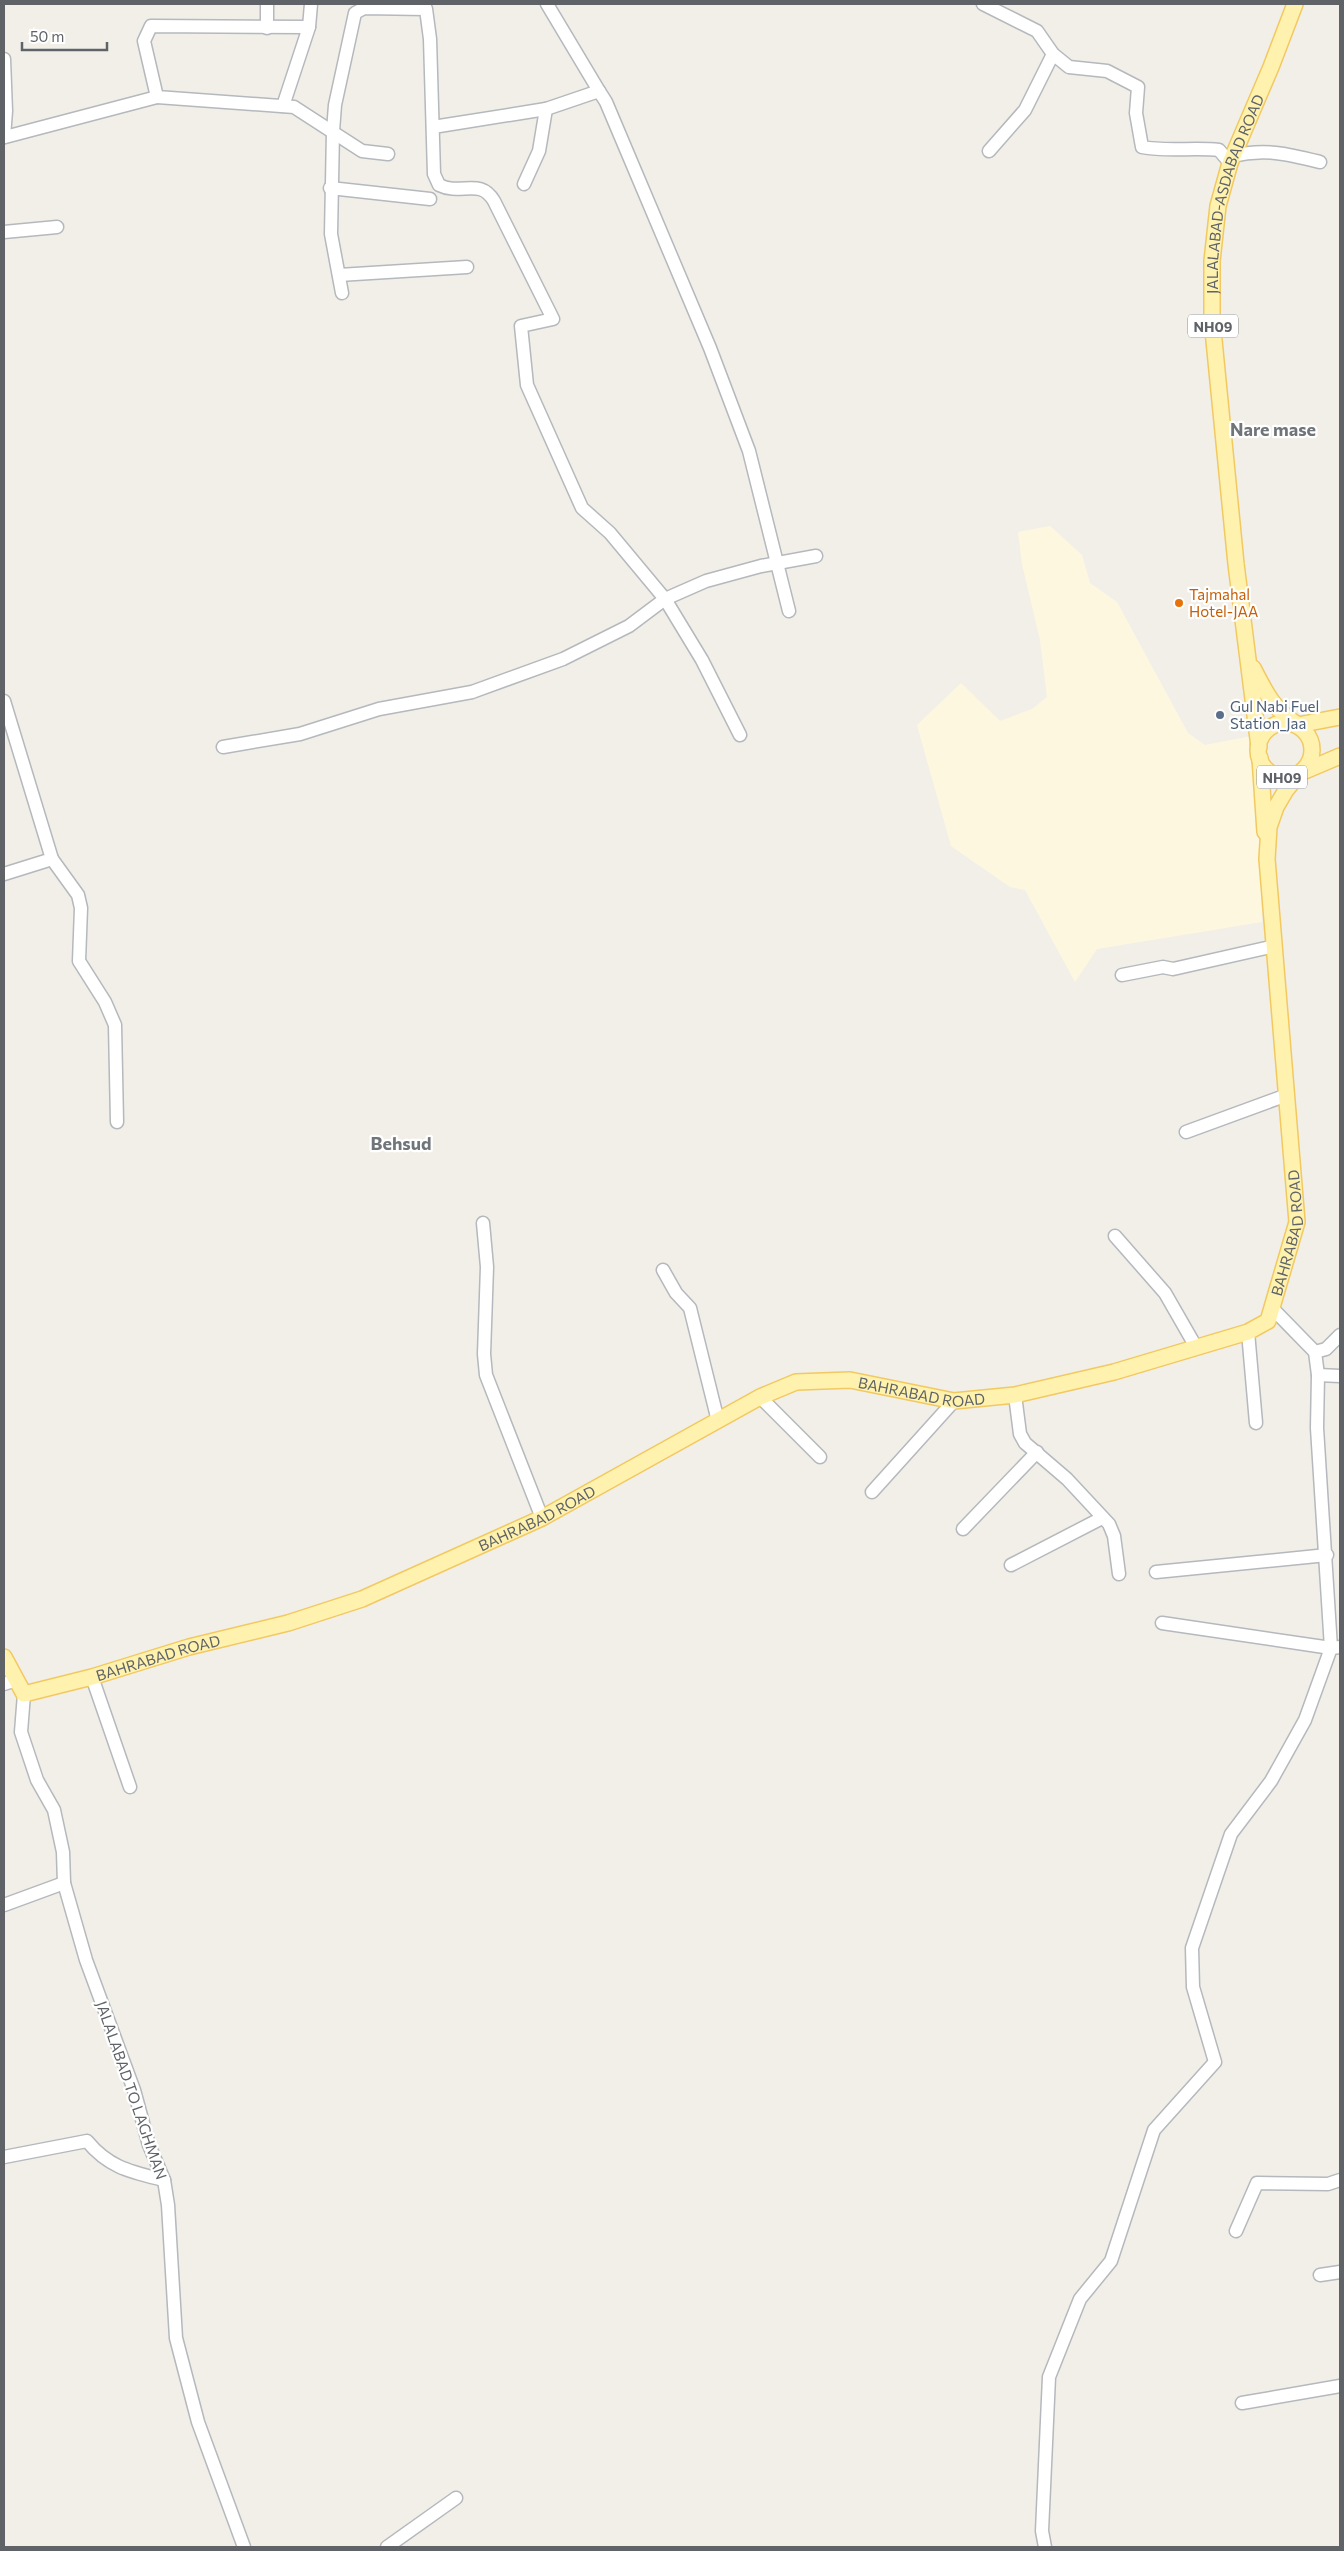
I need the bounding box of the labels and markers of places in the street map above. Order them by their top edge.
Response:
place label: Tajmahal Hotel-JAA [1189,585,1258,620]
marker: Tajmahal Hotel-JAA [1173,597,1185,609]
place label: Gul Nabi Fuel Station_Jaa [1230,697,1319,732]
marker: Gul Nabi Fuel Station_Jaa [1214,709,1226,721]

